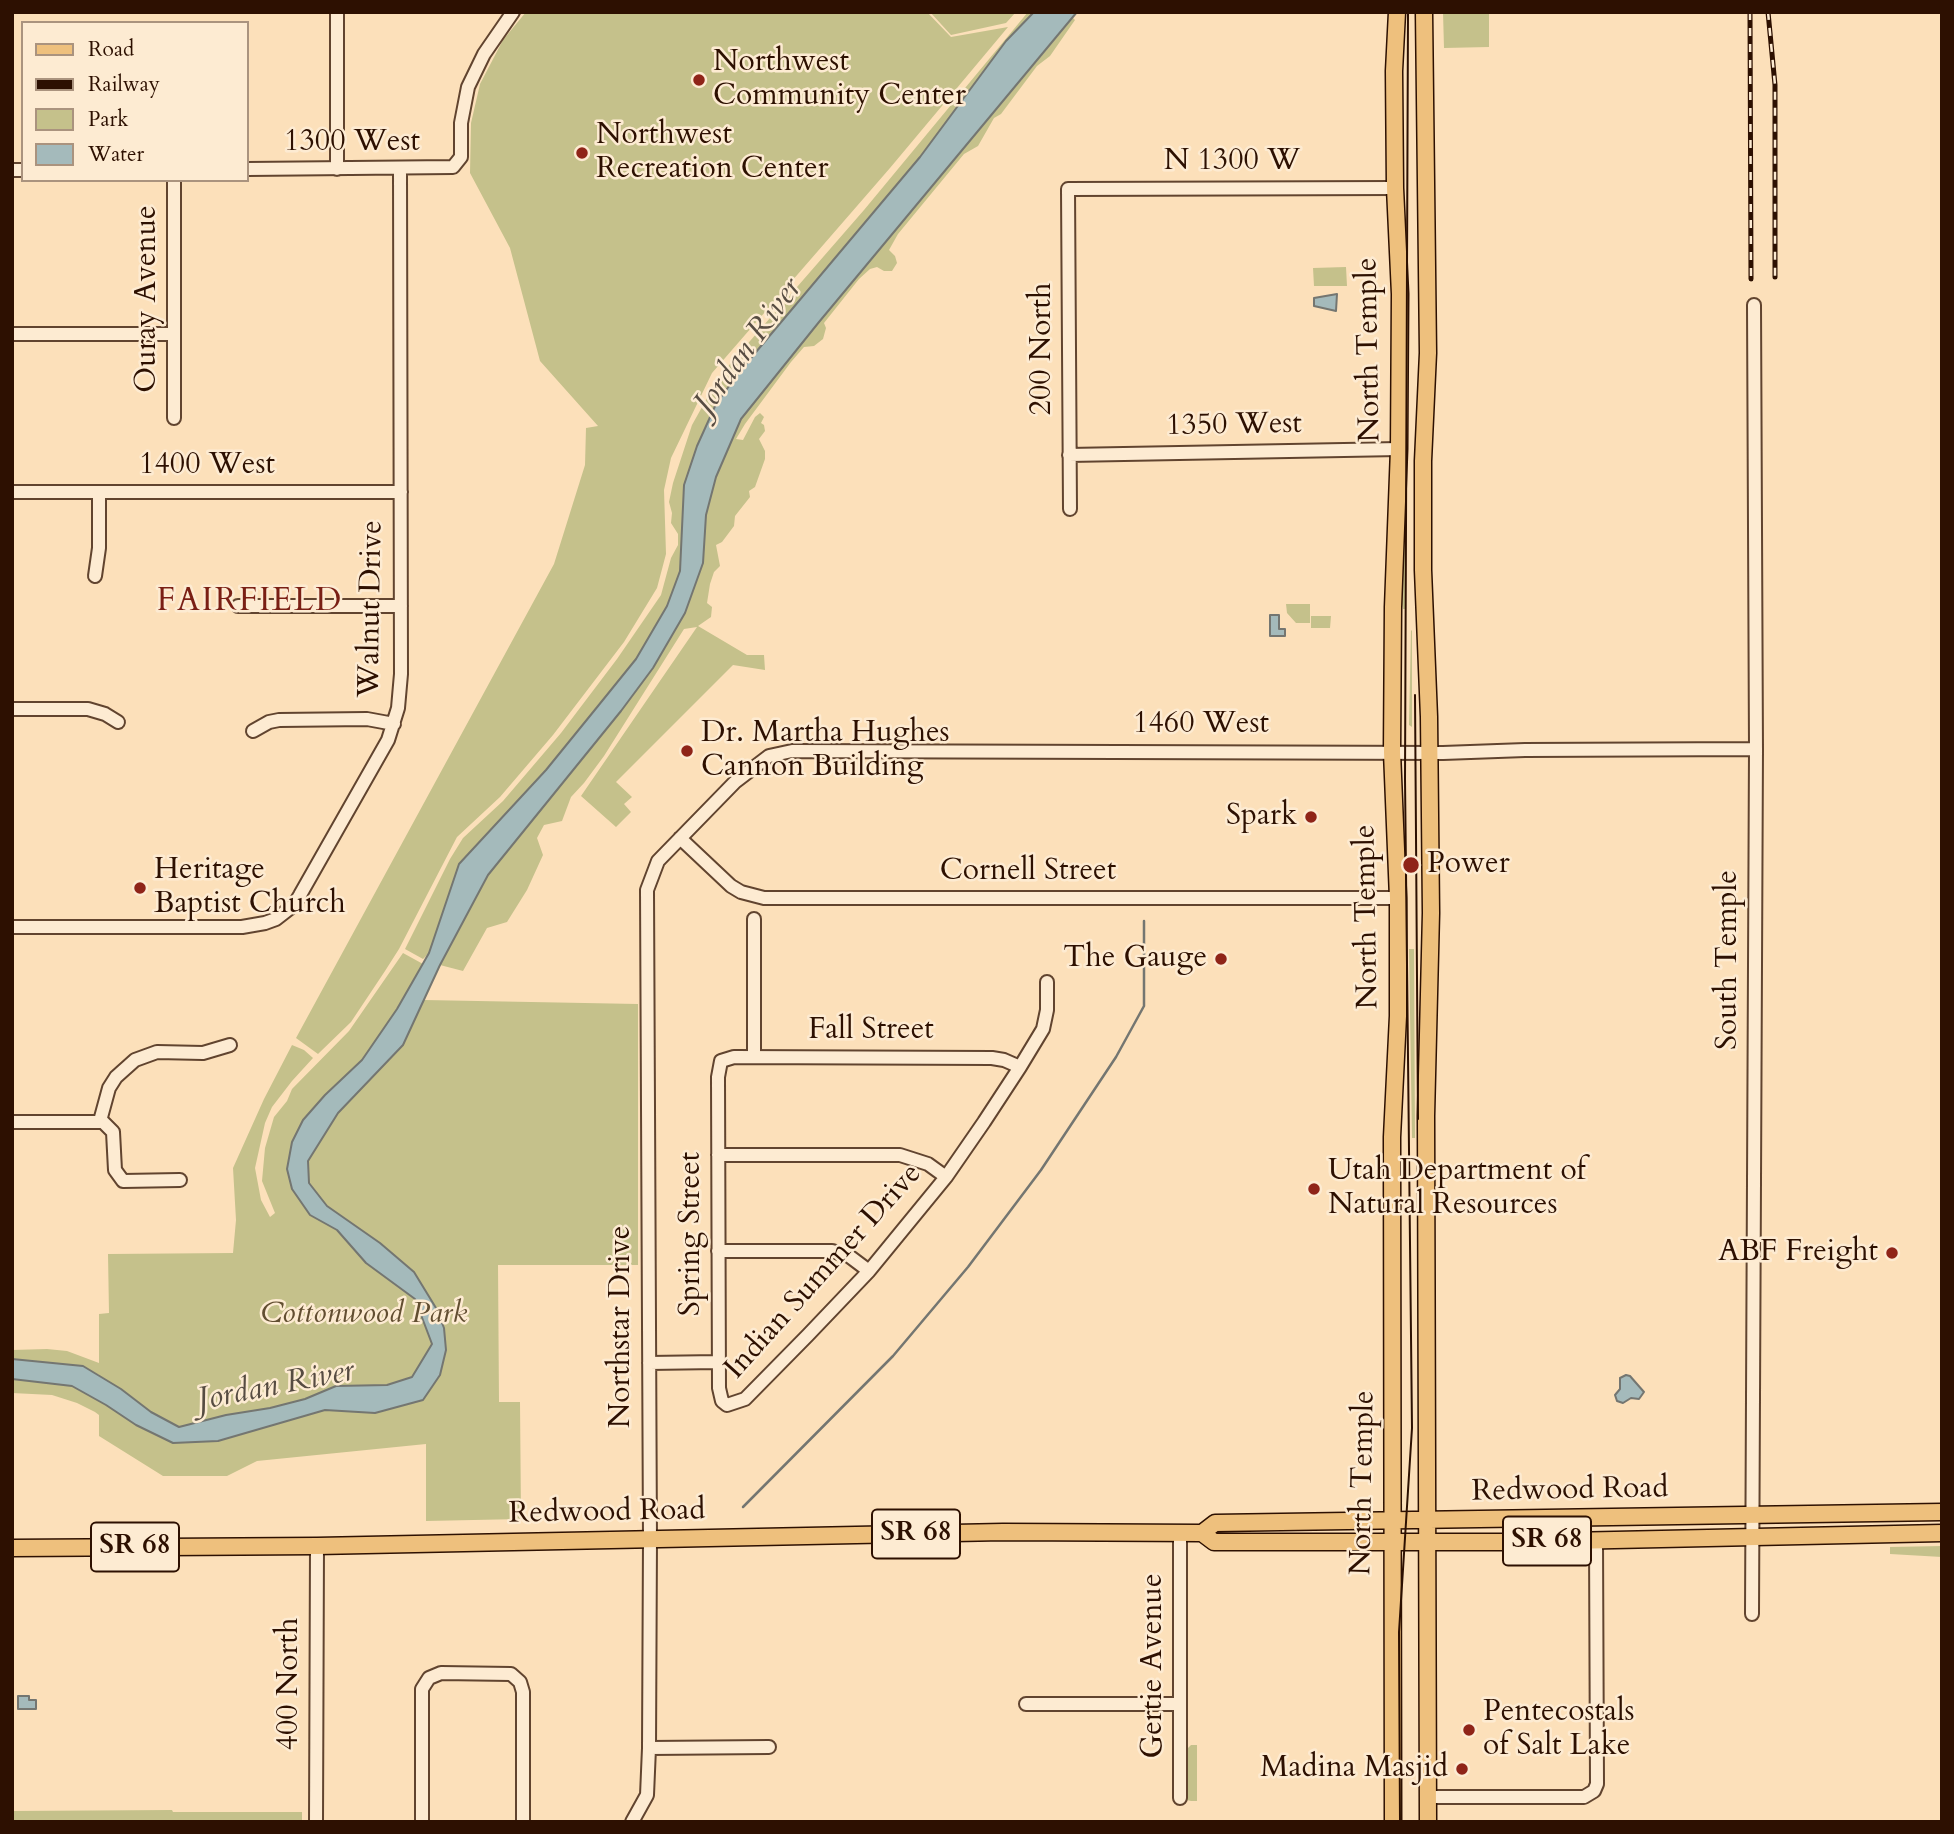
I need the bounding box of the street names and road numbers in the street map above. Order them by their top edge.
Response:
street label: 1300 West [284,125,420,161]
street label: N 1300 W [1164,144,1300,180]
street label: Ouray Avenue [130,205,166,393]
street label: North Temple [1350,257,1390,443]
street label: 200 North [1025,283,1061,415]
street label: 1350 West [1166,407,1302,445]
street label: 1400 West [139,448,275,484]
street label: Walnut Drive [352,520,392,698]
street label: 1460 West [1133,707,1269,743]
street label: North Temple [1348,824,1388,1010]
street label: Cornell Street [940,854,1116,890]
street label: South Temple [1711,870,1747,1050]
street label: Fall Street [808,1013,934,1049]
street label: Spring Street [674,1152,710,1316]
street label: Indian Summer Drive [718,1157,930,1387]
street label: Northstar Drive [604,1226,640,1428]
street label: North Temple [1344,1390,1384,1576]
street label: Redwood Road [1471,1471,1669,1511]
street label: Redwood Road [508,1493,706,1533]
road number: SR 68 [872,1510,960,1558]
road number: SR 68 [1503,1516,1591,1566]
road number: SR 68 [91,1522,179,1572]
street label: Gertie Avenue [1136,1573,1172,1759]
street label: 400 North [272,1618,308,1750]

